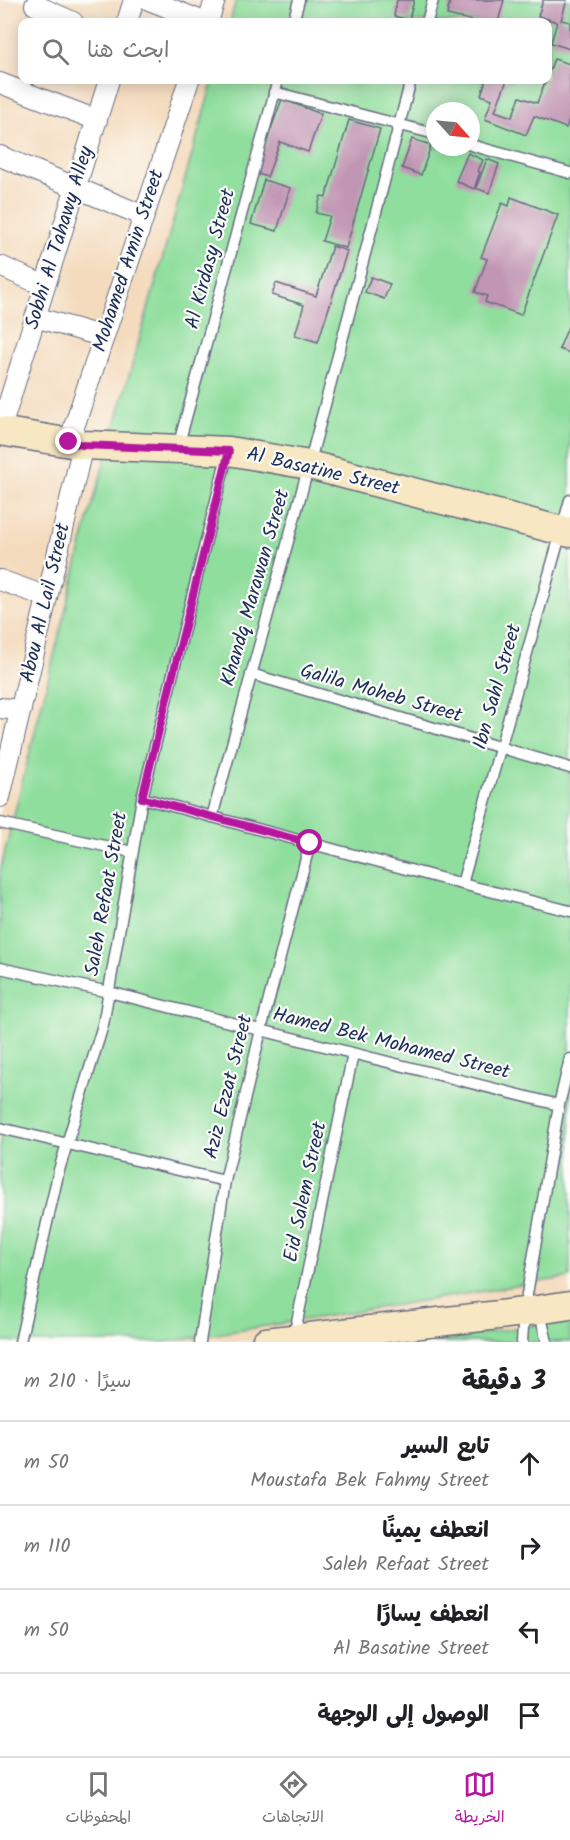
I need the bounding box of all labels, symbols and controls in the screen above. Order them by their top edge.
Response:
search box [18,18,552,84]
text: ابحث هنا [87,34,169,69]
icon: search [39,35,72,68]
north arrow [426,102,480,156]
street label: Sobhi Al Tahawy Alley [17,142,103,334]
street label: Mohamed Amin Street [84,165,174,356]
street label: Al Kirdasy Street [177,185,245,333]
route end [55,428,81,454]
street label: Al Basatine Street [243,439,403,505]
street label: Khandq Marawan Street [213,486,299,690]
street label: Abou Al Lail Street [12,520,80,686]
street label: Ibn Sahl Street [465,620,531,754]
street label: Galila Moheb Street [296,656,466,733]
street label: Saleh Refaat Street [77,809,137,979]
route start [296,829,322,855]
street label: Hamed Bek Mohamed Street [269,999,513,1089]
street label: Aziz Ezzat Street [196,1011,262,1163]
street label: Eid Salem Street [275,1118,337,1265]
text: 3 دقيقة [462,1361,546,1403]
text: سيرًا · 210 m [24,1366,131,1398]
text: تابع السير [402,1430,489,1465]
text: 50 m [24,1447,69,1479]
icon: ahead [513,1447,546,1480]
text: Moustafa Bek Fahmy Street [250,1465,489,1497]
text: انعطف يمينًا [382,1514,489,1549]
text: 110 m [24,1531,71,1563]
icon: right [513,1531,546,1564]
text: Saleh Refaat Street [323,1549,489,1581]
text: انعطف يسارًا [377,1598,489,1633]
text: 50 m [24,1615,69,1647]
icon: left [513,1615,546,1648]
text: Al Basatine Street [333,1633,489,1665]
text: الوصول إلى الوجهة [317,1698,489,1733]
icon: arrive [513,1699,546,1732]
tab: المحفوظات [65,1768,131,1831]
tab: الاتجاهات [262,1768,324,1831]
tab: الخريطة [455,1768,505,1831]

